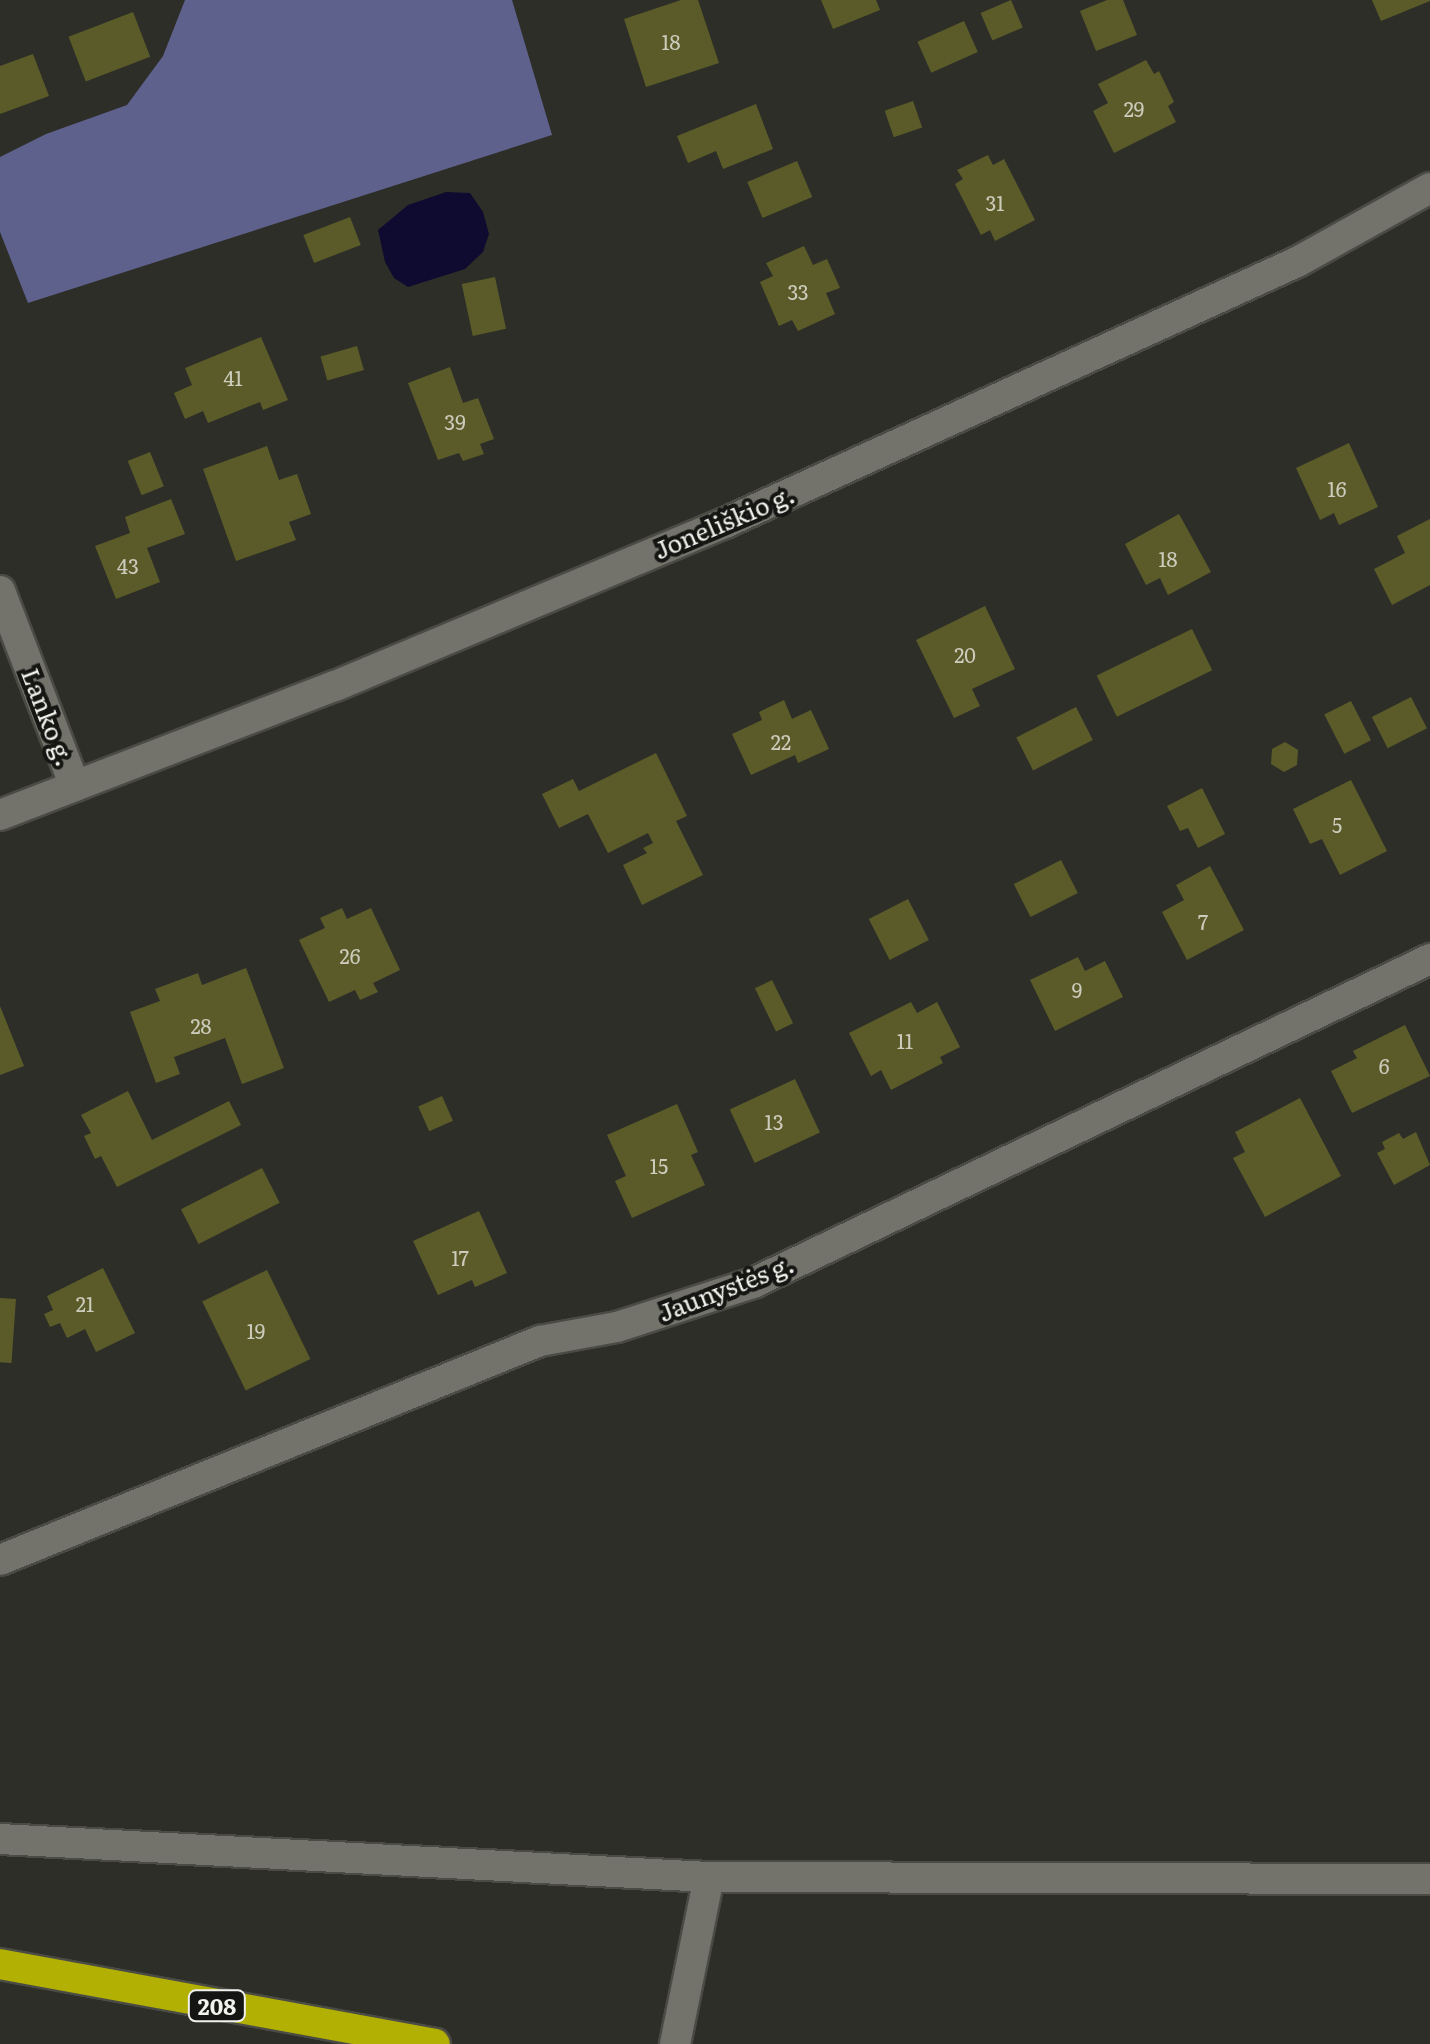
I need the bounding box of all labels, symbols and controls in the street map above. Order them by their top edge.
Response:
house number: 18 [661,29,681,53]
house number: 29 [1124,96,1144,120]
house number: 31 [986,190,1004,214]
house number: 33 [787,279,809,303]
house number: 41 [223,365,243,389]
house number: 39 [444,409,466,433]
house number: 16 [1328,476,1346,500]
street label: Joneliškio g. [649,479,799,565]
house number: 18 [1158,546,1178,570]
house number: 43 [117,553,139,577]
house number: 20 [954,642,976,666]
street label: Lanko g. [16,664,80,770]
house number: 22 [771,729,791,753]
house number: 5 [1332,812,1342,836]
house number: 7 [1198,909,1208,933]
house number: 26 [340,943,360,967]
house number: 9 [1072,977,1082,1001]
house number: 28 [190,1013,212,1037]
house number: 11 [897,1028,913,1052]
house number: 6 [1379,1053,1389,1077]
house number: 13 [765,1109,783,1133]
house number: 15 [650,1153,668,1177]
house number: 17 [451,1245,469,1269]
street label: Jaunystės g. [654,1248,798,1328]
house number: 21 [76,1291,94,1315]
house number: 19 [247,1318,265,1342]
road number: 208 [187,1989,247,2023]

